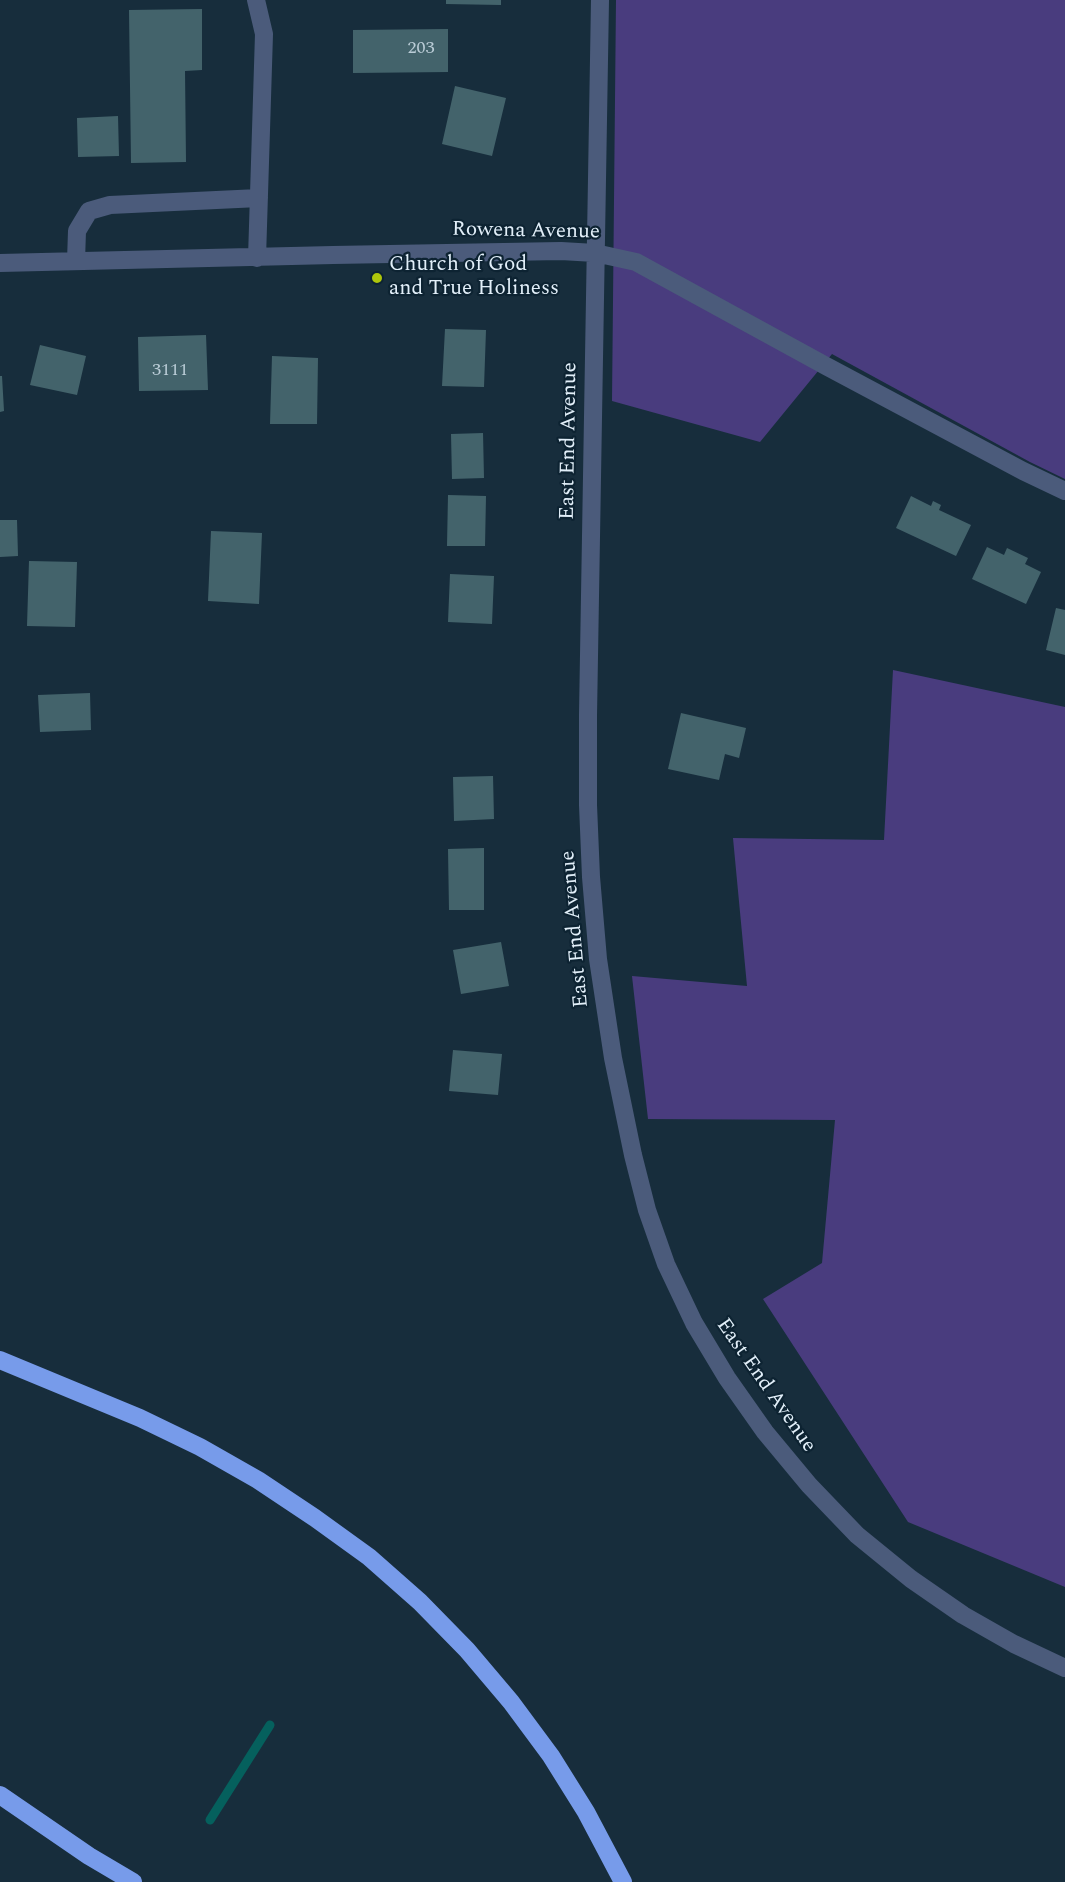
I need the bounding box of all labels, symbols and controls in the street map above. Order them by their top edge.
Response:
house number: 203 [408,38,434,60]
street label: Rowena Avenue [452,218,600,246]
place label: Church of God and True Holiness [389,253,559,303]
marker: Church of God and True Holiness [370,271,384,285]
house number: 3111 [152,360,188,382]
street label: East End Avenue [556,362,584,520]
street label: East End Avenue [557,849,595,1009]
street label: East End Avenue [709,1314,821,1458]

